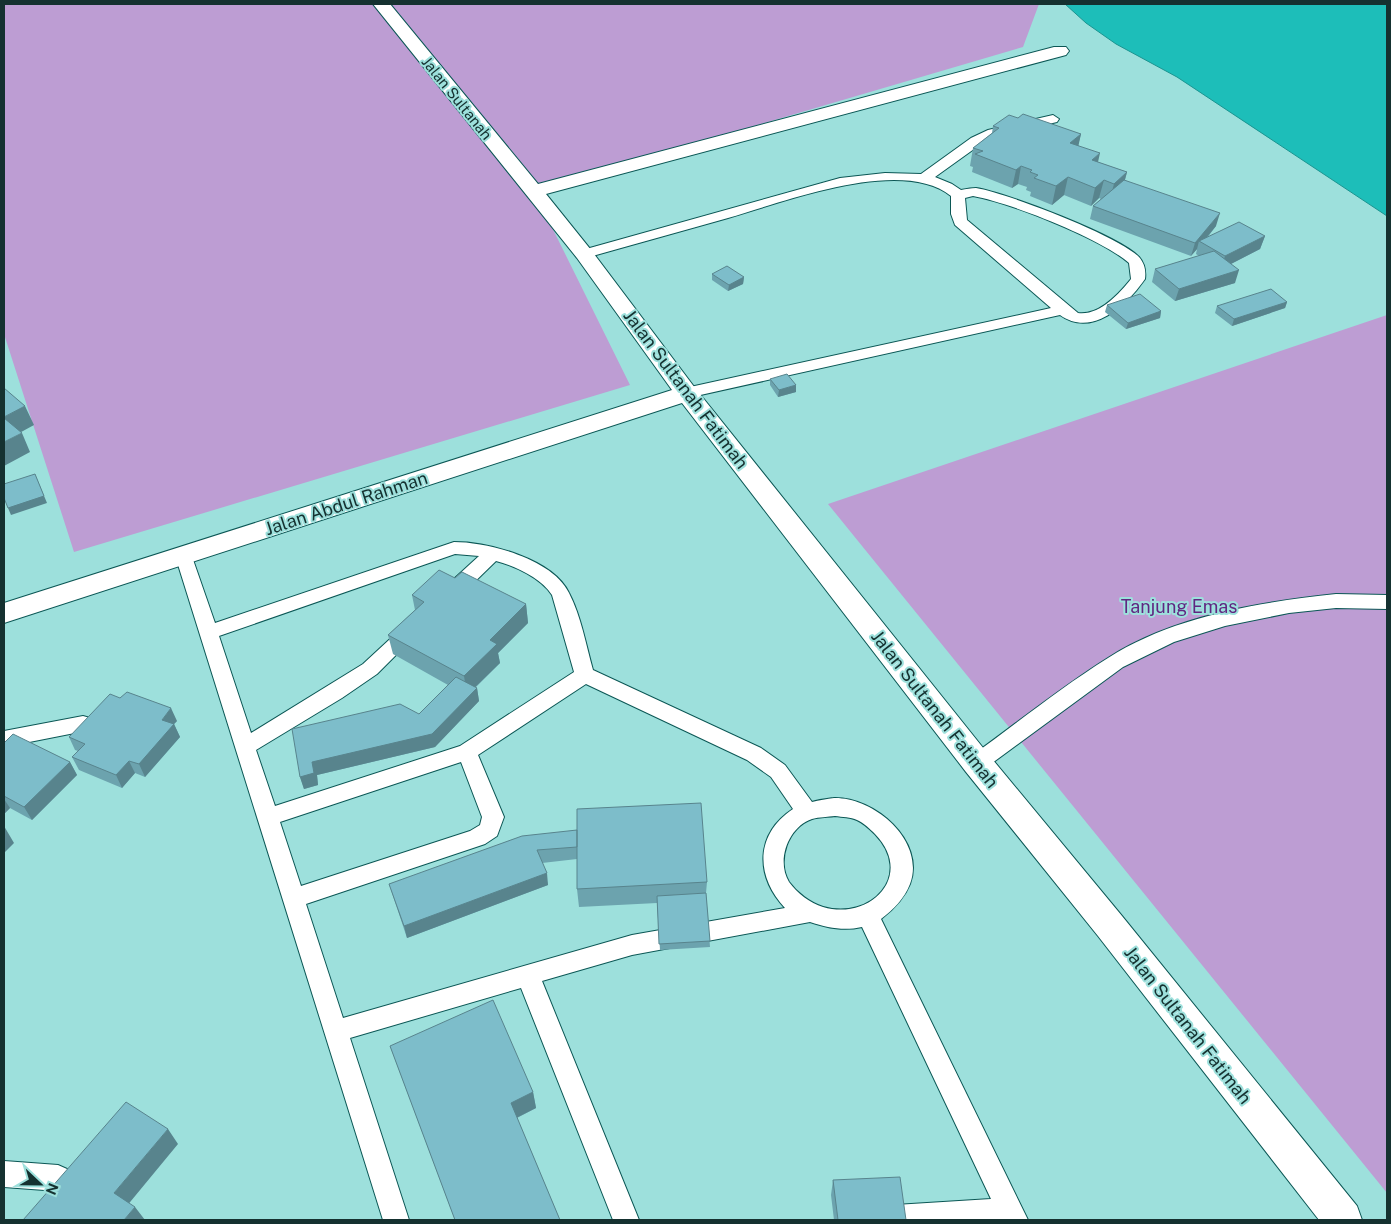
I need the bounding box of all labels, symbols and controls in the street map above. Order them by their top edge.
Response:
street label: Jalan Sultanah [418,53,496,143]
street label: Jalan Sultanah Fatimah [619,305,753,473]
street label: Jalan Abdul Rahman [262,467,430,539]
park label: Tanjung Emas [1121,596,1237,617]
street label: Jalan Sultanah Fatimah [867,626,1003,792]
street label: Jalan Sultanah Fatimah [1120,942,1256,1108]
north arrow [15,1159,65,1209]
text: N [43,1181,62,1197]

